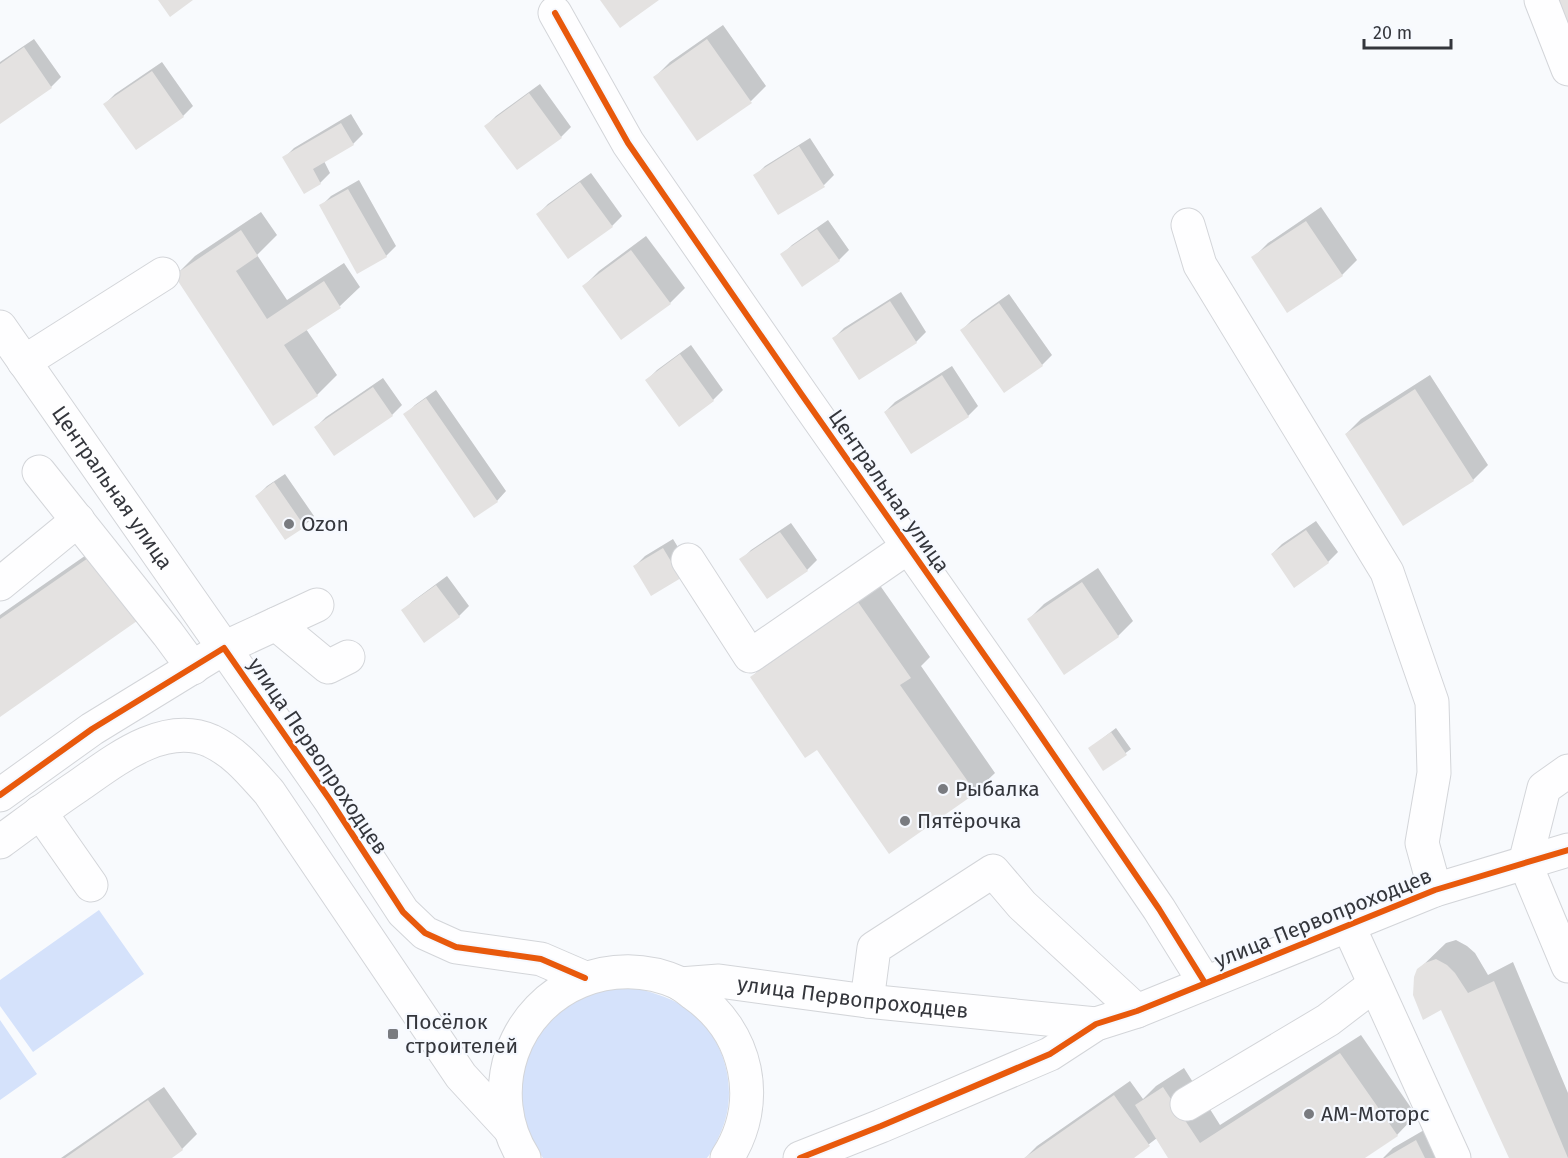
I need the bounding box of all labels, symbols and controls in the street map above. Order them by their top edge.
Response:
scale bar [1364,12,1451,50]
text: 20 m [1373,22,1412,44]
street label: Центральная улица [46,401,178,575]
street label: Центральная улица [823,404,955,578]
place label: Ozon [301,511,349,537]
marker: Ozon [282,517,296,531]
street label: улица Первопроходцев [242,652,394,860]
place label: Рыбалка [955,776,1040,802]
marker: Рыбалка [936,782,950,796]
place label: Пятёрочка [917,808,1021,834]
marker: Пятёрочка [898,814,912,828]
street label: улица Первопроходцев [1210,862,1436,974]
street label: улица Первопроходцев [736,971,970,1024]
place label: Посёлок строителей [405,1009,518,1059]
marker: Посёлок строителей [386,1027,400,1041]
place label: АМ-Моторс [1321,1101,1430,1127]
marker: АМ-Моторс [1302,1107,1316,1121]

